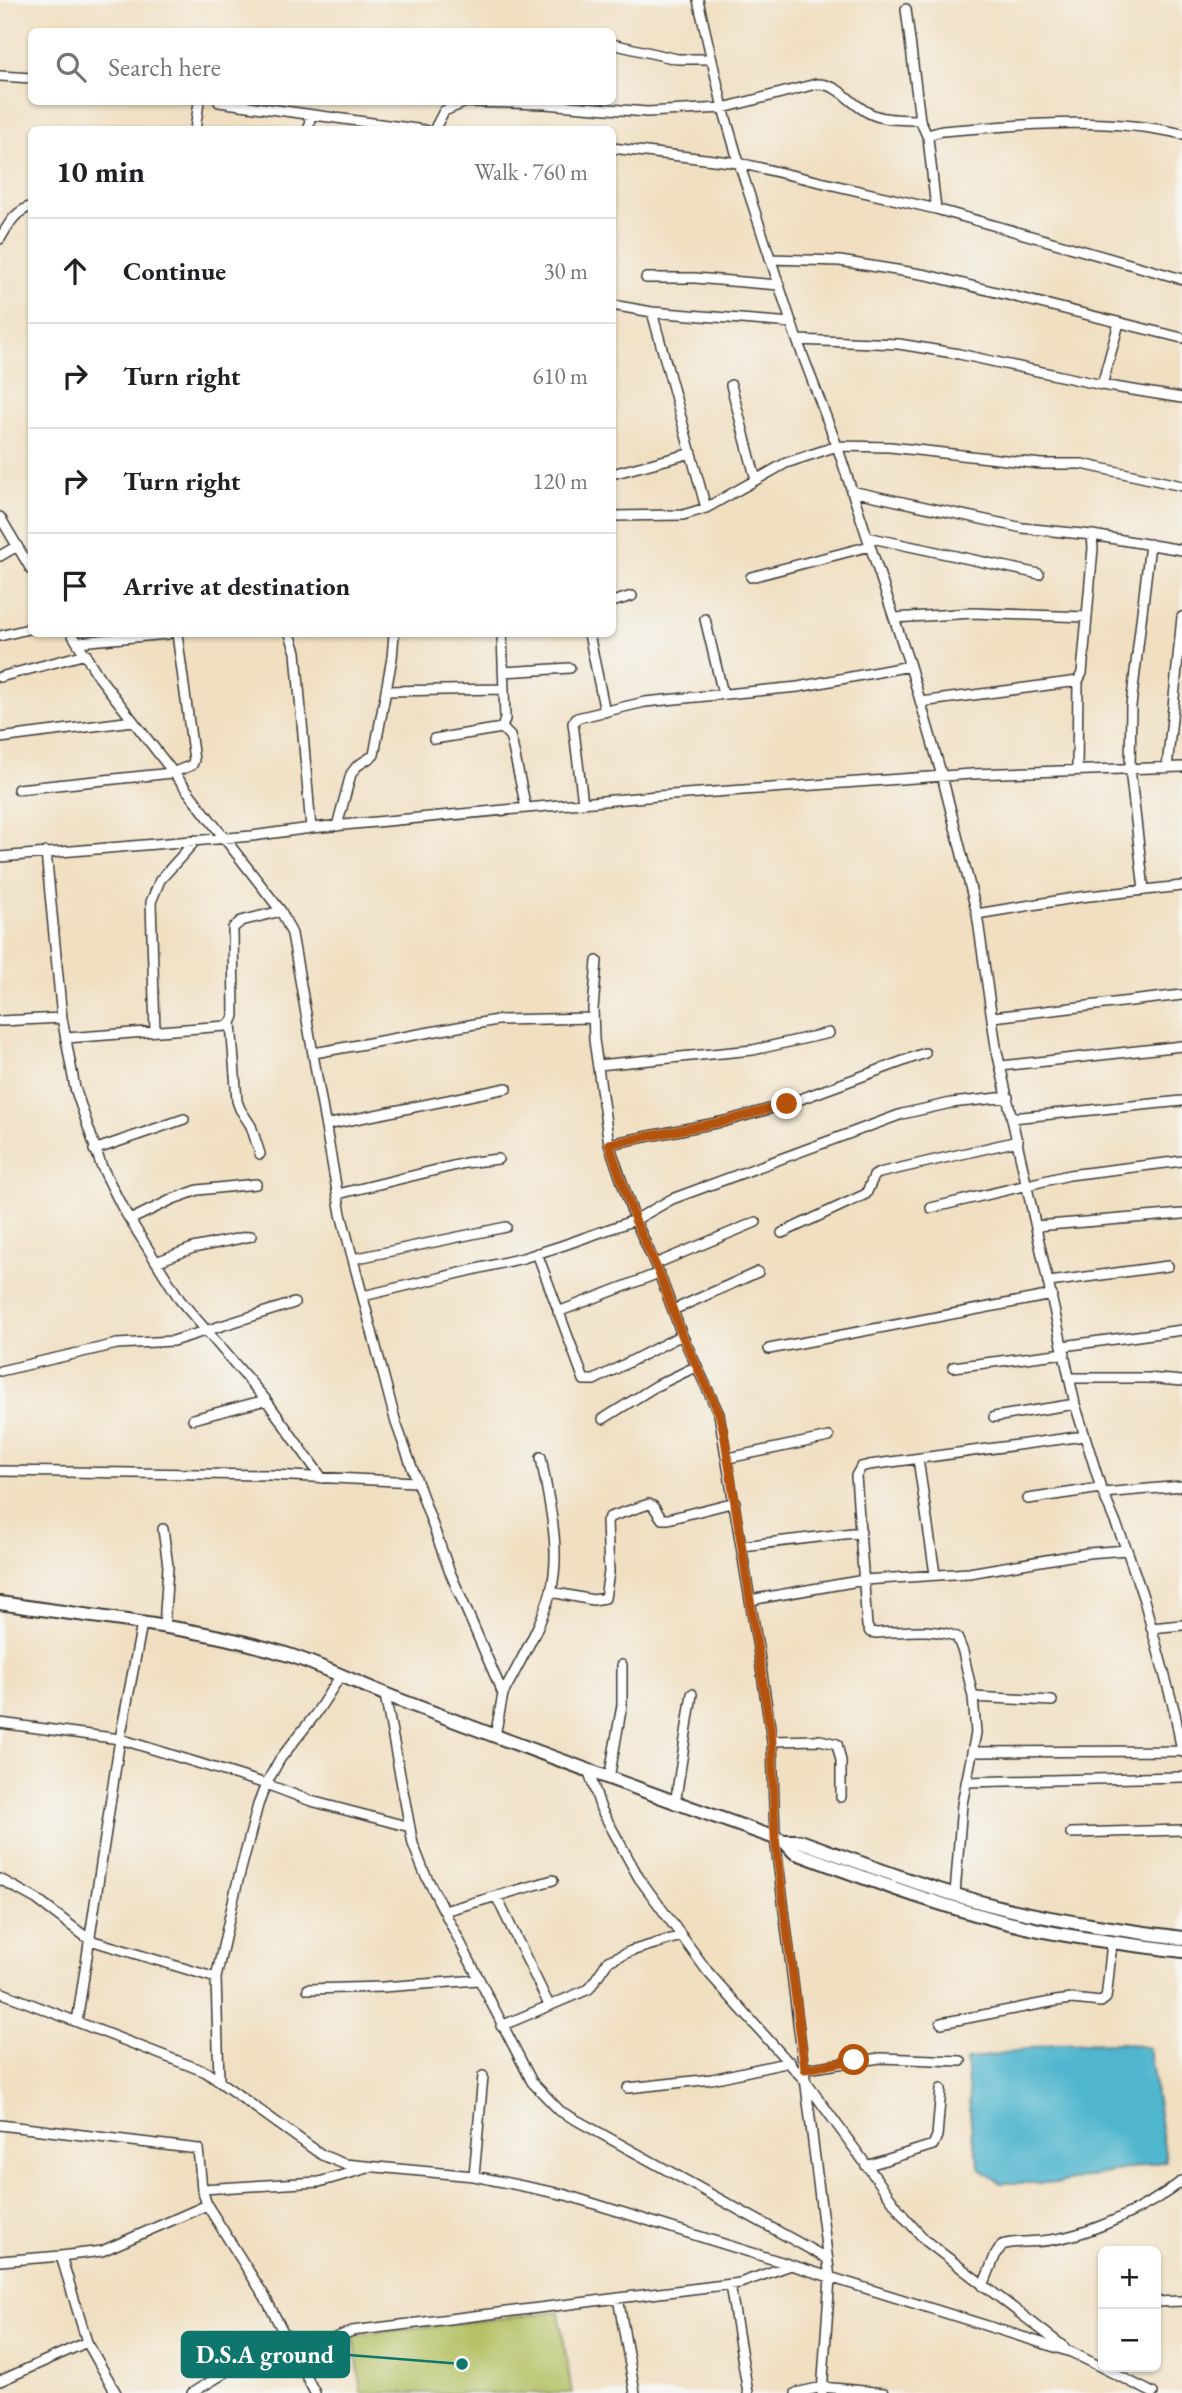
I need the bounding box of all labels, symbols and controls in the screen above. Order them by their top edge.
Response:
search box [28,28,616,105]
icon: search [52,48,90,86]
text: Search here [108,50,221,84]
text: 10 min [56,152,145,191]
text: Walk · 760 m [474,157,588,187]
icon: ahead [56,252,94,290]
text: Continue [123,254,226,288]
text: 30 m [543,256,588,286]
icon: right [56,357,94,395]
text: Turn right [123,359,241,393]
text: 610 m [532,361,588,391]
icon: right [56,462,94,500]
text: Turn right [123,464,241,498]
text: 120 m [532,466,588,496]
icon: arrive [56,567,94,605]
text: Arrive at destination [123,569,350,603]
route end [771,1088,802,1119]
route start [838,2044,869,2075]
map controls [1098,2246,1161,2372]
button: + [1098,2246,1161,2309]
button: − [1098,2309,1161,2372]
callout: D.S.A ground [182,2332,349,2377]
text: D.S.A ground [196,2339,335,2371]

